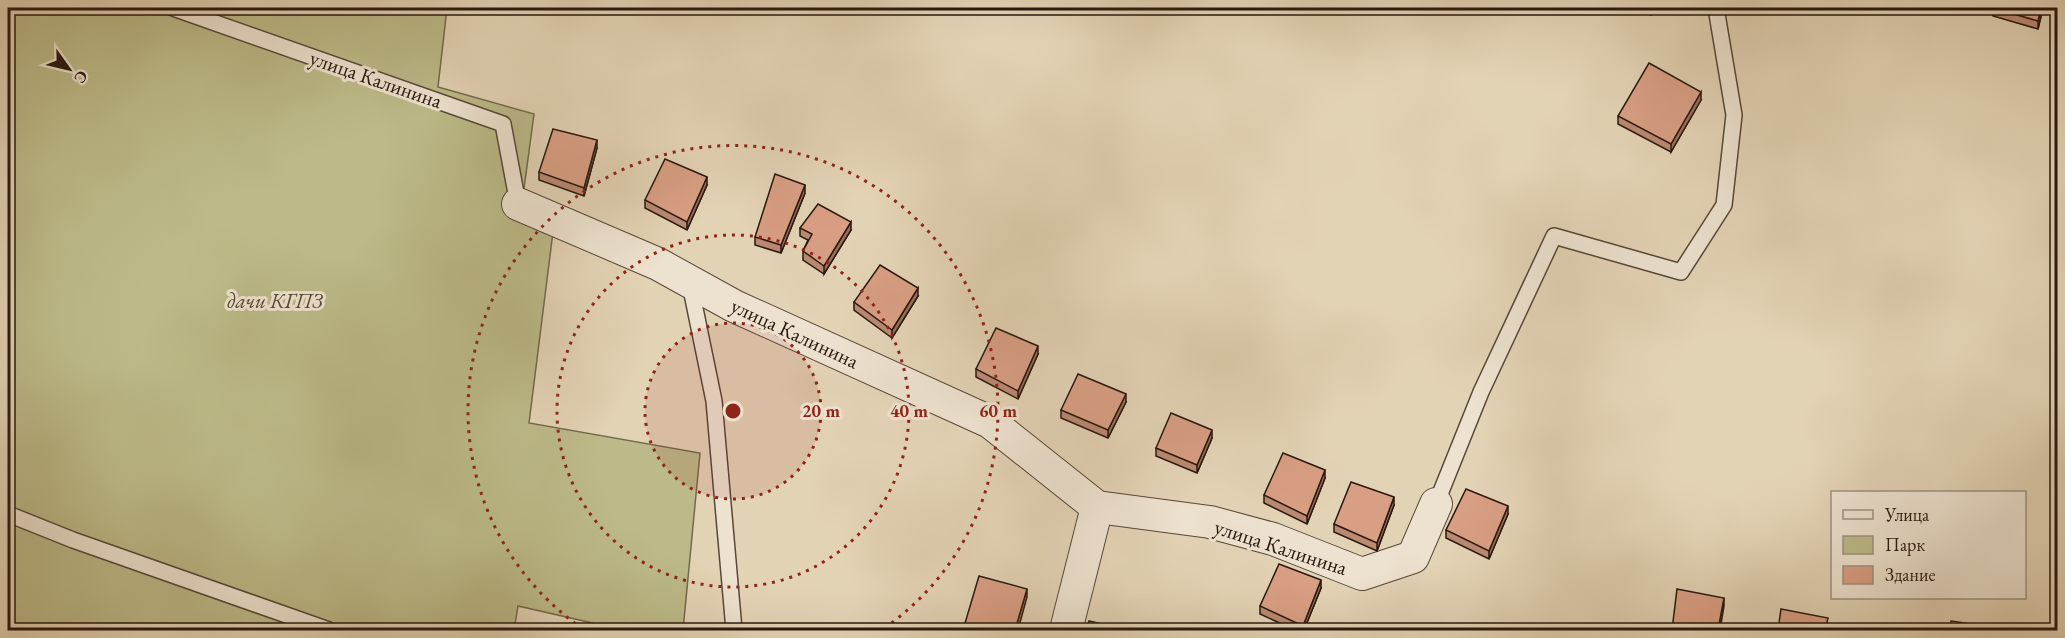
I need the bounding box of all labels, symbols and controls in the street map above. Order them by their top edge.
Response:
north arrow [39,39,99,99]
street label: улица Калинина [306,44,446,114]
text: С [69,67,93,88]
park label: дачи КГПЗ [227,287,323,314]
street label: улица Калинина [727,292,864,375]
text: 20 m [802,399,840,422]
text: 40 m [890,399,928,422]
text: 60 m [979,399,1017,422]
centre of rings [723,401,743,421]
legend [1831,491,2026,599]
text: Улица [1884,503,1930,526]
street label: улица Калинина [1211,513,1351,581]
text: Парк [1885,533,1925,556]
text: Здание [1885,563,1935,586]

